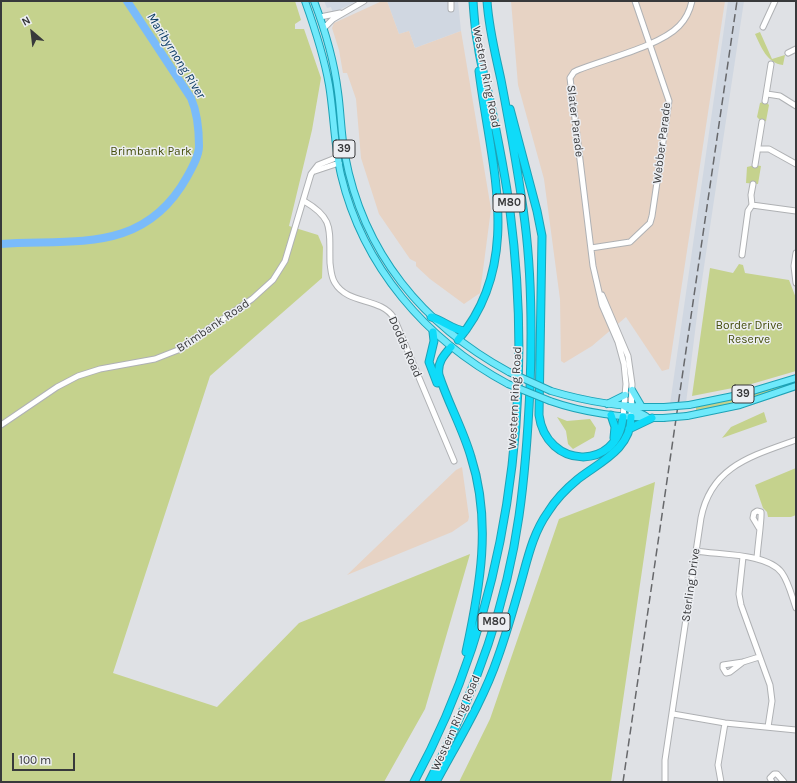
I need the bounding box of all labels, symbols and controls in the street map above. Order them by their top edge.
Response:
water label: Maribyrnong River [143,10,209,102]
north arrow [12,12,52,52]
text: N [20,13,33,29]
street label: Western Ring Road [469,25,503,129]
street label: Slater Parade [563,84,587,158]
street label: Webber Parade [650,102,674,184]
road number: 39 [333,140,355,158]
park label: Brimbank Park [110,145,192,159]
road number: M80 [493,194,525,212]
street label: Brimbank Road [174,296,252,356]
street label: Dodds Road [385,314,425,380]
park label: Border Drive Reserve [716,319,782,347]
street label: Western Ring Road [505,346,525,450]
road number: 39 [732,385,754,403]
street label: Sterling Drive [679,547,703,623]
road number: M80 [478,613,510,631]
street label: Western Ring Road [428,673,484,773]
scale bar [14,745,77,771]
text: 100 m [19,753,51,767]

